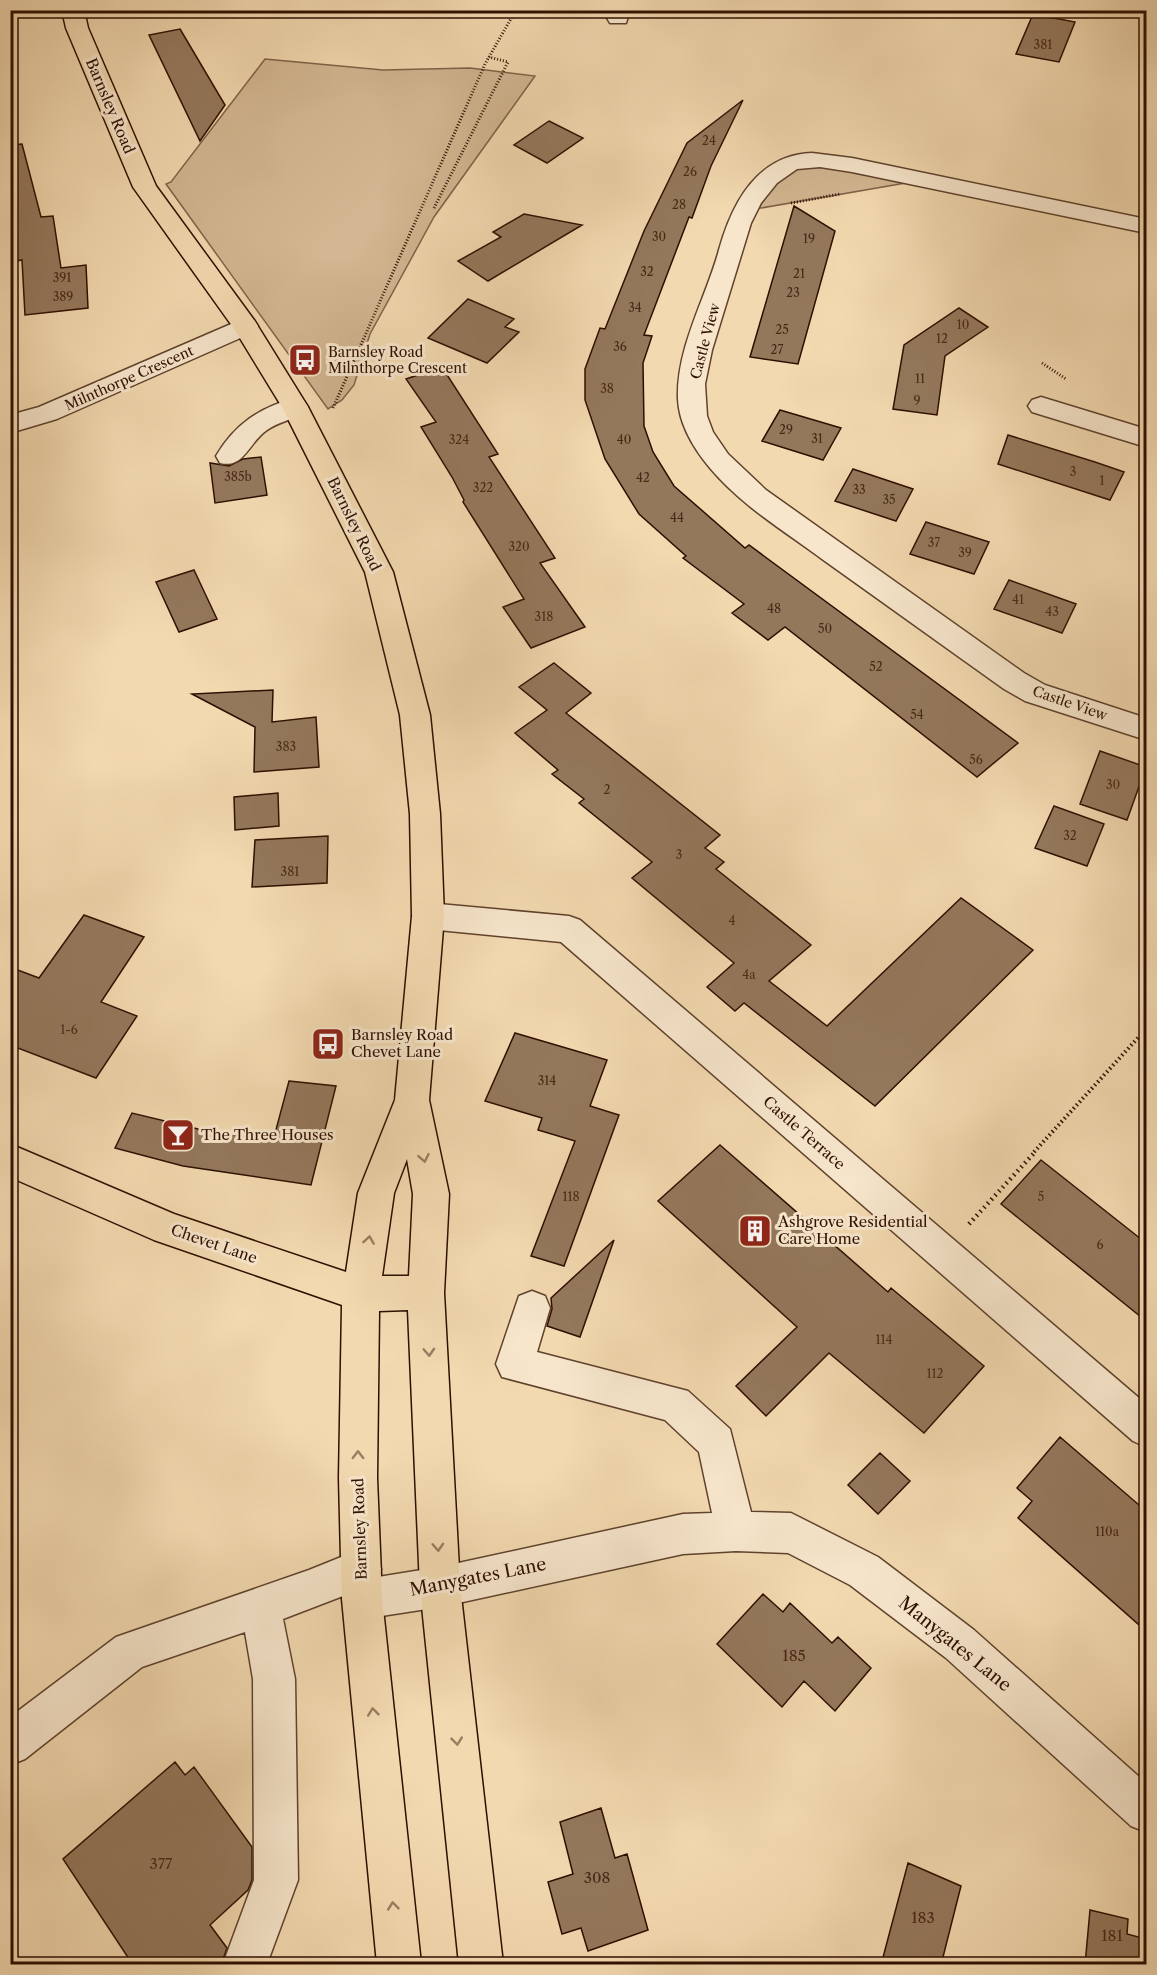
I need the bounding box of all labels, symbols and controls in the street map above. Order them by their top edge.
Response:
house number: 381 [1034,37,1052,52]
street label: Barnsley Road [82,55,139,157]
house number: 24 [702,133,716,148]
house number: 26 [683,164,697,179]
house number: 28 [672,197,686,212]
house number: 30 [652,229,666,244]
house number: 19 [803,231,815,246]
house number: 32 [640,264,654,279]
house number: 21 [793,266,805,281]
house number: 391 [53,270,71,285]
house number: 23 [786,285,800,300]
house number: 389 [53,289,73,304]
house number: 34 [628,300,642,315]
street label: Castle View [686,301,724,381]
house number: 10 [957,317,969,332]
house number: 25 [775,322,789,337]
house number: 12 [936,331,948,346]
house number: 36 [613,339,627,354]
street label: Milnthorpe Crescent [62,341,196,415]
bus stop icon: Barnsley Road Milnthorpe Crescent [287,342,323,378]
house number: 27 [771,342,783,357]
place label: Barnsley Road Milnthorpe Crescent [328,343,467,377]
house number: 11 [915,371,925,386]
house number: 38 [600,381,614,396]
house number: 9 [913,393,921,408]
house number: 29 [779,422,793,437]
house number: 31 [811,431,823,446]
house number: 324 [449,432,469,447]
house number: 40 [617,432,631,447]
house number: 3 [1070,464,1076,479]
house number: 385b [224,469,252,484]
house number: 42 [636,470,650,485]
house number: 1 [1099,473,1105,488]
street label: Barnsley Road [324,474,385,574]
house number: 322 [473,480,493,495]
house number: 33 [852,482,866,497]
house number: 35 [882,492,896,507]
house number: 44 [670,510,684,525]
house number: 37 [928,535,940,550]
house number: 320 [508,539,530,554]
house number: 39 [958,545,972,560]
house number: 41 [1012,592,1024,607]
house number: 48 [767,601,781,616]
house number: 43 [1045,604,1059,619]
house number: 318 [535,609,553,624]
house number: 50 [818,621,832,636]
house number: 52 [869,659,883,674]
street label: Castle View [1030,682,1110,724]
house number: 54 [910,707,924,722]
house number: 383 [276,739,296,754]
house number: 56 [969,752,983,767]
house number: 30 [1106,777,1120,792]
house number: 2 [604,782,611,797]
house number: 32 [1063,828,1077,843]
house number: 3 [676,847,682,862]
house number: 381 [281,864,299,879]
house number: 4 [729,913,736,928]
house number: 4a [742,967,756,982]
house number: 1-6 [60,1022,78,1037]
place label: Barnsley Road Chevet Lane [351,1025,453,1061]
bus stop icon: Barnsley Road Chevet Lane [310,1026,346,1062]
house number: 314 [538,1073,556,1088]
street label: Castle Terrace [759,1092,849,1173]
bar icon: The Three Houses [160,1117,196,1153]
place label: The Three Houses [201,1125,334,1144]
one-way arrow [417,1153,430,1163]
house number: 118 [562,1189,580,1204]
house number: 5 [1038,1189,1044,1204]
place label: Ashgrove Residential Care Home [777,1212,928,1248]
building icon: Ashgrove Residential Care Home [737,1213,773,1249]
street label: Chevet Lane [169,1220,260,1267]
one-way arrow [362,1235,375,1245]
house number: 6 [1096,1237,1104,1252]
house number: 114 [875,1332,893,1347]
one-way arrow [422,1347,435,1356]
house number: 112 [927,1366,944,1381]
one-way arrow [352,1450,364,1459]
street label: Barnsley Road [348,1478,371,1580]
house number: 110a [1095,1524,1120,1539]
one-way arrow [432,1542,445,1551]
street label: Manygates Lane [408,1553,548,1601]
street label: Manygates Lane [894,1592,1016,1696]
house number: 185 [782,1646,806,1665]
one-way arrow [368,1708,380,1717]
one-way arrow [450,1736,463,1745]
house number: 377 [149,1854,173,1873]
house number: 308 [584,1868,610,1887]
one-way arrow [387,1902,400,1911]
house number: 183 [911,1908,935,1927]
house number: 181 [1101,1926,1123,1945]

